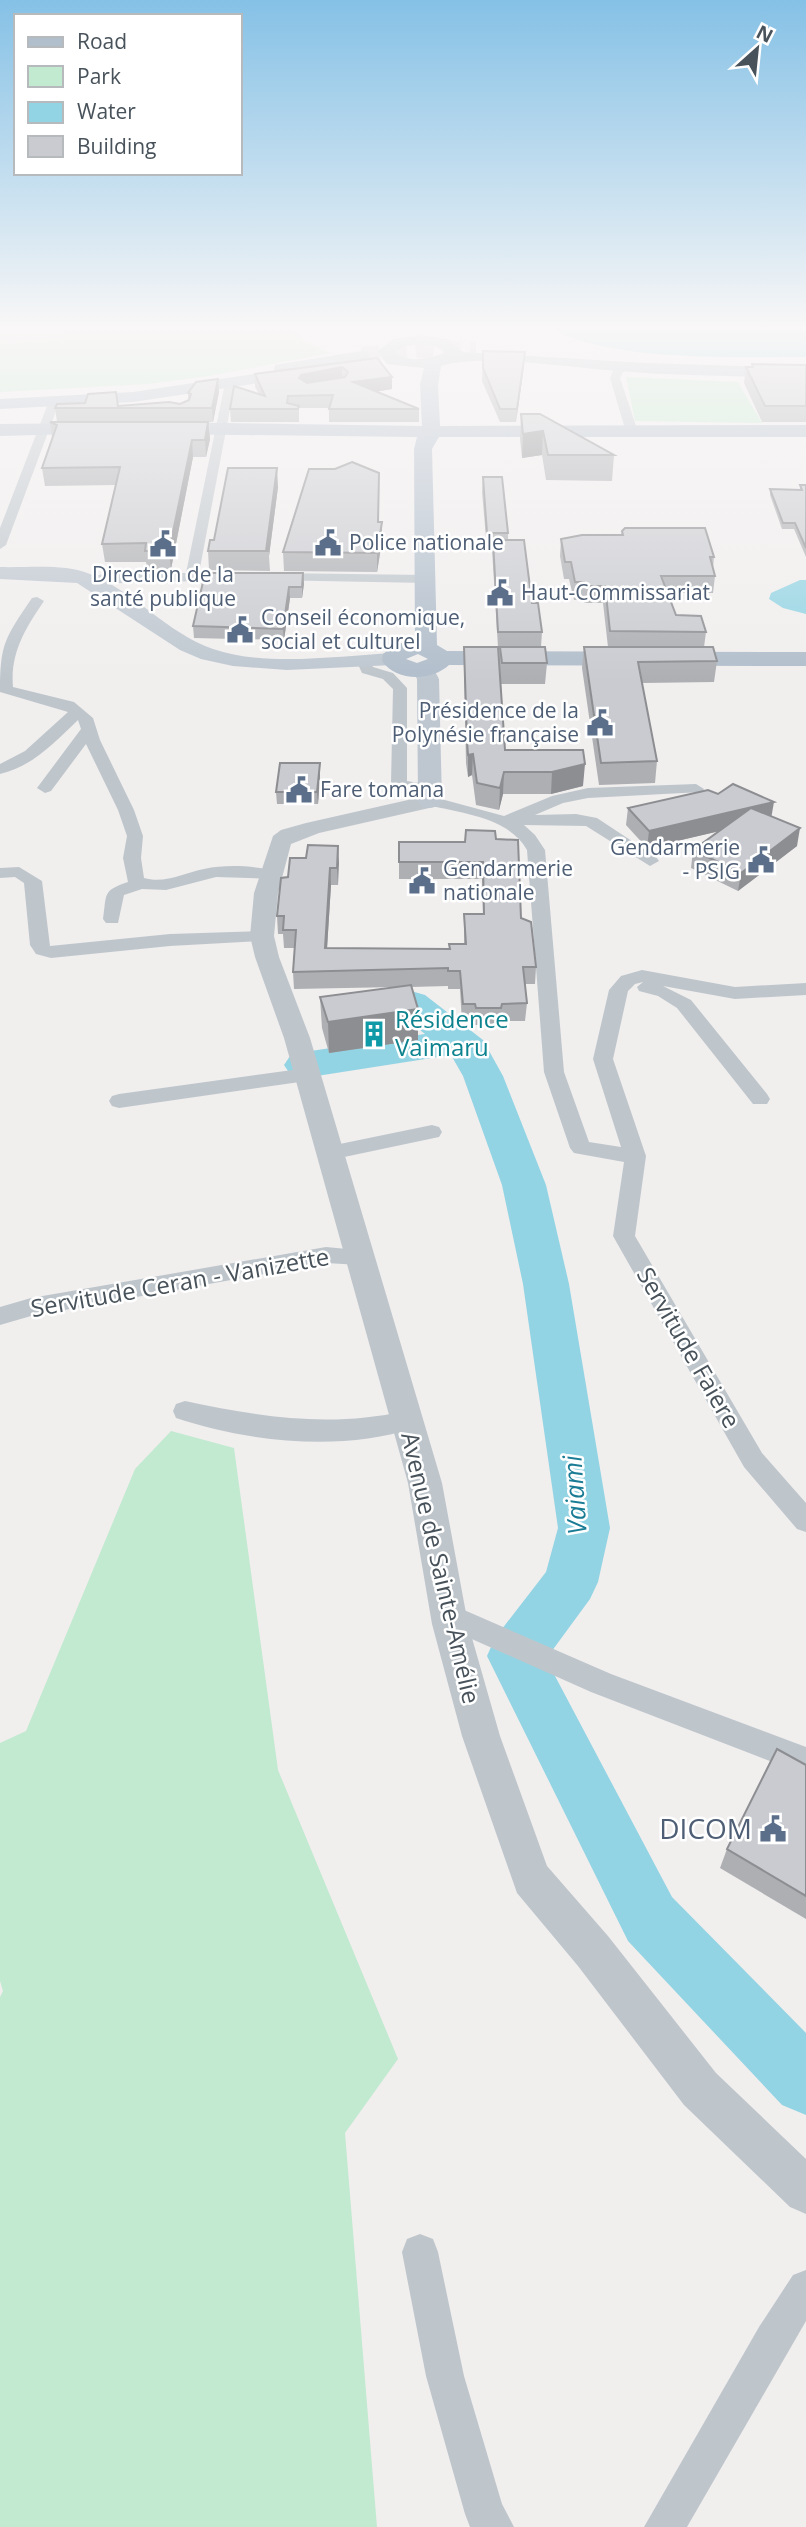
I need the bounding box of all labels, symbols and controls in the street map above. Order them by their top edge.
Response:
legend [14,14,242,175]
north arrow [722,14,792,84]
text: N [752,19,778,49]
text: Road [77,27,127,55]
text: Park [77,62,121,90]
text: Water [77,97,136,125]
text: Building [77,132,156,160]
public building icon: Police nationale [313,528,343,558]
place label: Police nationale [349,528,504,556]
public building icon: Direction de la santé publique [148,529,178,559]
place label: Direction de la santé publique [90,560,236,612]
public building icon: Haut-Commissariat [485,578,515,608]
place label: Haut-Commissariat [521,578,710,606]
place label: Conseil économique, social et culturel [261,603,465,655]
public building icon: Conseil économique, social et culturel [225,615,255,645]
place label: Présidence de la Polynésie française [392,696,579,748]
public building icon: Présidence de la Polynésie française [585,708,615,738]
public building icon: Fare tomana [284,775,314,805]
place label: Fare tomana [320,775,444,803]
place label: Gendarmerie - PSIG [610,833,740,885]
public building icon: Gendarmerie - PSIG [746,845,776,875]
place label: Gendarmerie nationale [443,854,573,906]
public building icon: Gendarmerie nationale [407,866,437,896]
place label: Résidence Vaimaru [395,1002,509,1063]
building icon: Résidence Vaimaru [359,1019,389,1049]
street label: Servitude Ceran - Vanizette [28,1239,332,1324]
street label: Servitude Faiere [630,1261,749,1434]
street label: Avenue de Sainte-Amélie [394,1429,489,1707]
water label: Vaiami [553,1454,595,1536]
place label: DICOM [659,1809,752,1847]
public building icon: DICOM [758,1814,788,1844]

